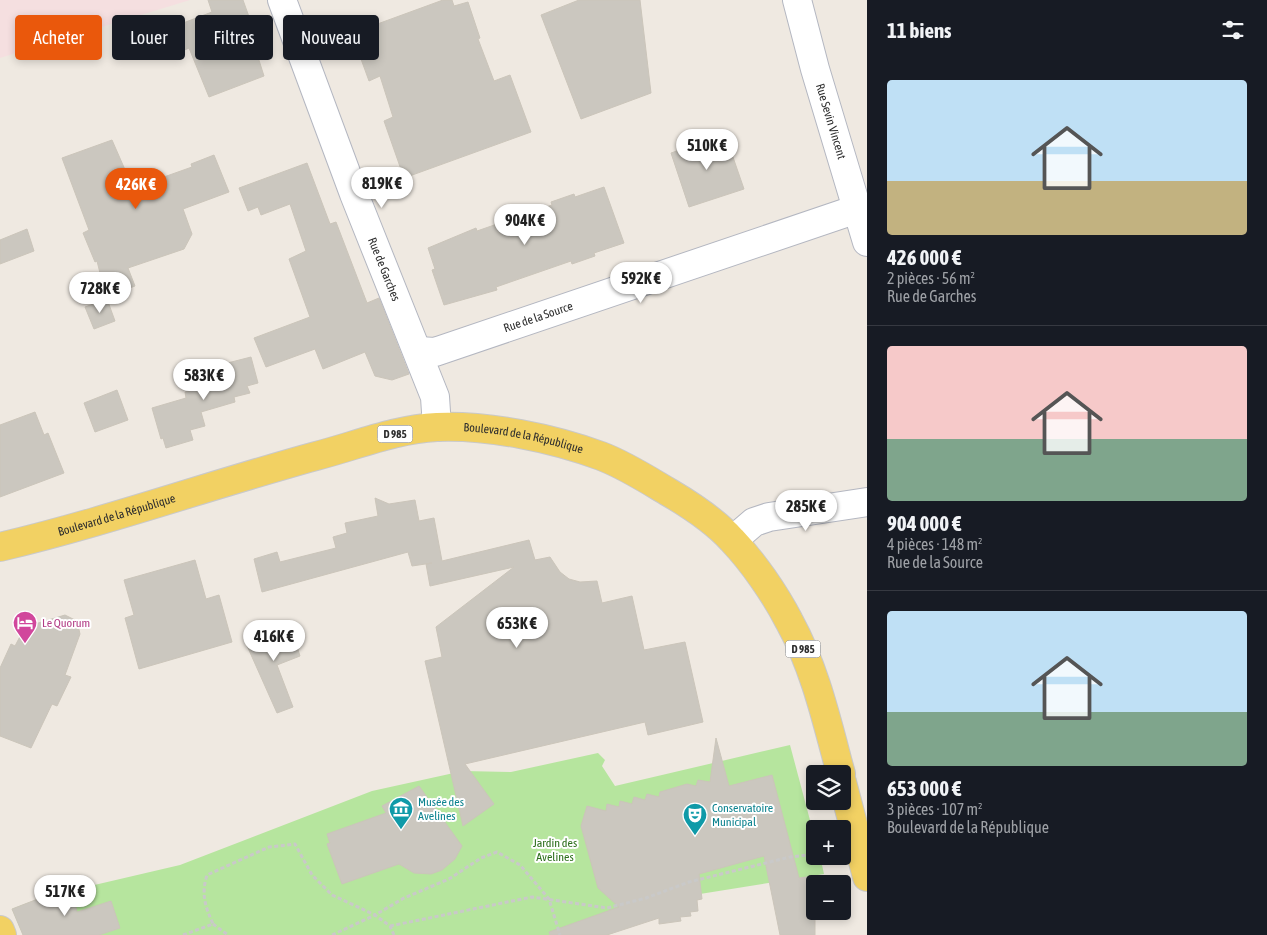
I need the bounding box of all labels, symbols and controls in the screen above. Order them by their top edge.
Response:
chip: Acheter [15,15,102,60]
chip: Louer [112,15,185,60]
chip: Filtres [195,15,273,60]
chip: Nouveau [283,15,379,60]
icon: filters [1219,16,1247,44]
text: 11 biens [887,18,952,42]
street label: Rue Sevin Vincent [813,82,849,161]
icon: home [1022,113,1112,203]
pin: 510K € [666,128,748,171]
text: 510K € [687,136,727,154]
pin: 819K € [341,166,423,209]
pin: 426K € [95,168,177,210]
text: 819K € [362,174,402,192]
text: 426K € [116,175,156,193]
pin: 904K € [484,204,566,246]
text: 904K € [505,211,545,229]
street label: Rue de Garches [365,235,403,303]
text: 426 000 € [887,245,961,269]
pin: 592K € [600,262,682,304]
text: 592K € [621,269,661,287]
text: 2 pièces · 56 m² [887,269,975,287]
pin: 728K € [59,272,141,314]
text: 728K € [80,279,120,297]
text: Rue de Garches [887,287,976,305]
street label: Rue de la Source [502,299,575,335]
pin: 583K € [163,358,245,401]
text: 583K € [184,366,224,384]
icon: home [1022,378,1112,468]
street label: Boulevard de la République [463,420,585,456]
road number: D 985 [378,426,412,442]
pin: 285K € [765,490,847,532]
street label: Boulevard de la République [56,491,177,539]
text: 285K € [786,497,826,515]
text: 904 000 € [887,511,961,535]
text: 4 pièces · 148 m² [887,535,983,553]
text: Rue de la Source [887,553,983,571]
pin: 653K € [476,606,558,649]
hotel icon: Le Quorum [12,610,38,644]
text: 653K € [497,614,537,632]
place label: Le Quorum [42,616,90,630]
pin: 416K € [233,620,315,662]
text: 416K € [254,627,294,645]
road number: D 985 [786,641,820,658]
icon: home [1022,643,1112,733]
map controls [806,765,851,920]
button: layers [806,765,851,810]
text: 653 000 € [887,776,961,800]
place label: Musée des Avelines [418,795,464,823]
museum icon: Musée des Avelines [388,796,414,830]
text: 3 pièces · 107 m² [887,800,983,818]
place label: Conservatoire Municipal [712,801,773,829]
theatre icon: Conservatoire Municipal [682,802,708,836]
text: Boulevard de la République [887,818,1049,836]
button: + [806,820,851,865]
park label: Jardin des Avelines [533,836,577,864]
pin: 517K € [24,874,106,917]
button: − [806,875,851,920]
text: 517K € [45,882,85,900]

